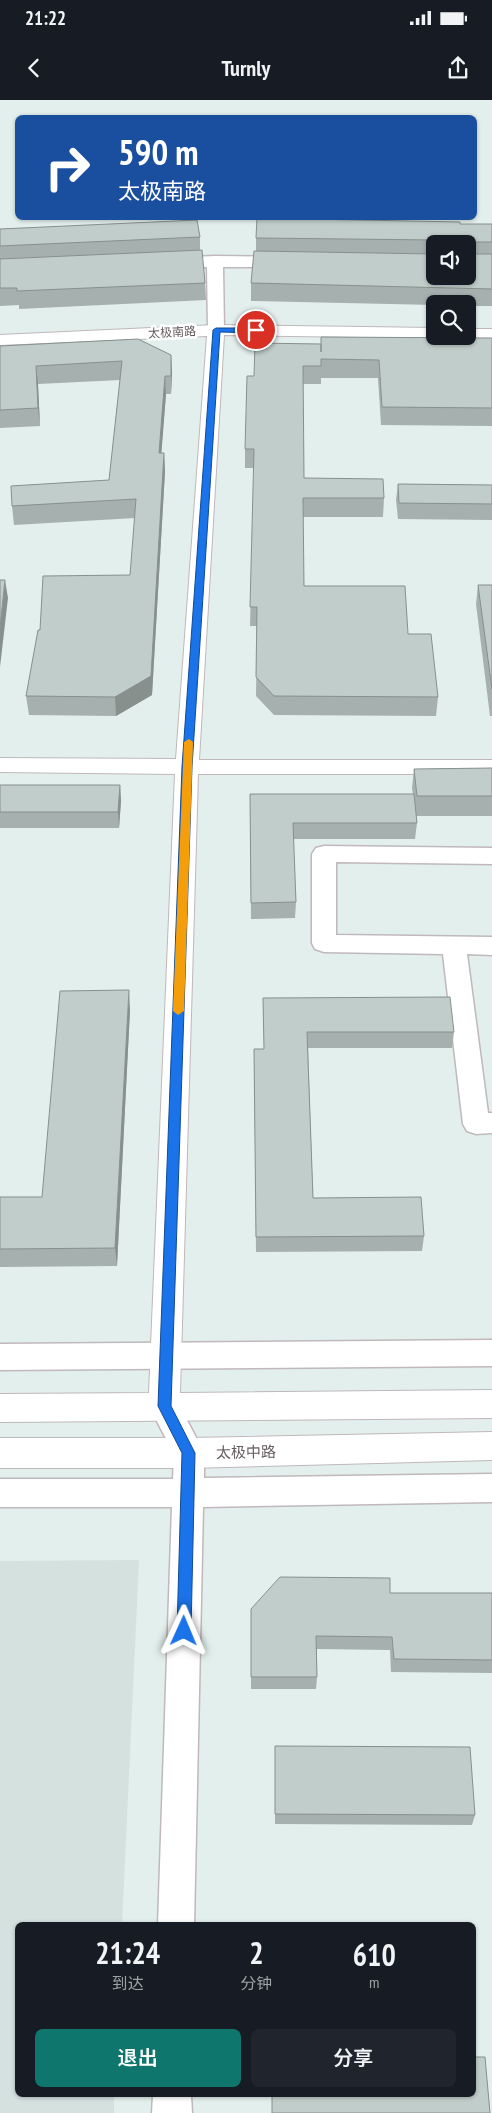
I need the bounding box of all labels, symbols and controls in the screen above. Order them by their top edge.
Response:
text: 21:22 [25,6,66,30]
icon: back [20,54,48,82]
text: Turnly [222,54,270,82]
icon: share [444,54,472,82]
text: 590 m [118,129,199,175]
icon: right [35,135,100,200]
text: 太极南路 [118,177,206,205]
map controls [426,235,476,345]
button: sound [426,235,476,285]
button: search [426,295,476,345]
pin [235,309,277,351]
icon: arrive [242,316,270,344]
street label: 太极南路 [148,323,196,341]
street label: 太极中路 [216,1442,276,1462]
position arrow [157,1604,209,1656]
text: 21:24 [95,1933,160,1972]
text: 2 [249,1933,264,1972]
text: 610 [353,1935,396,1974]
text: m [369,1972,379,1992]
text: 到达 [112,1973,144,1993]
text: 分钟 [240,1973,272,1993]
button: 退出 [35,2029,241,2087]
button: 分享 [251,2029,456,2087]

